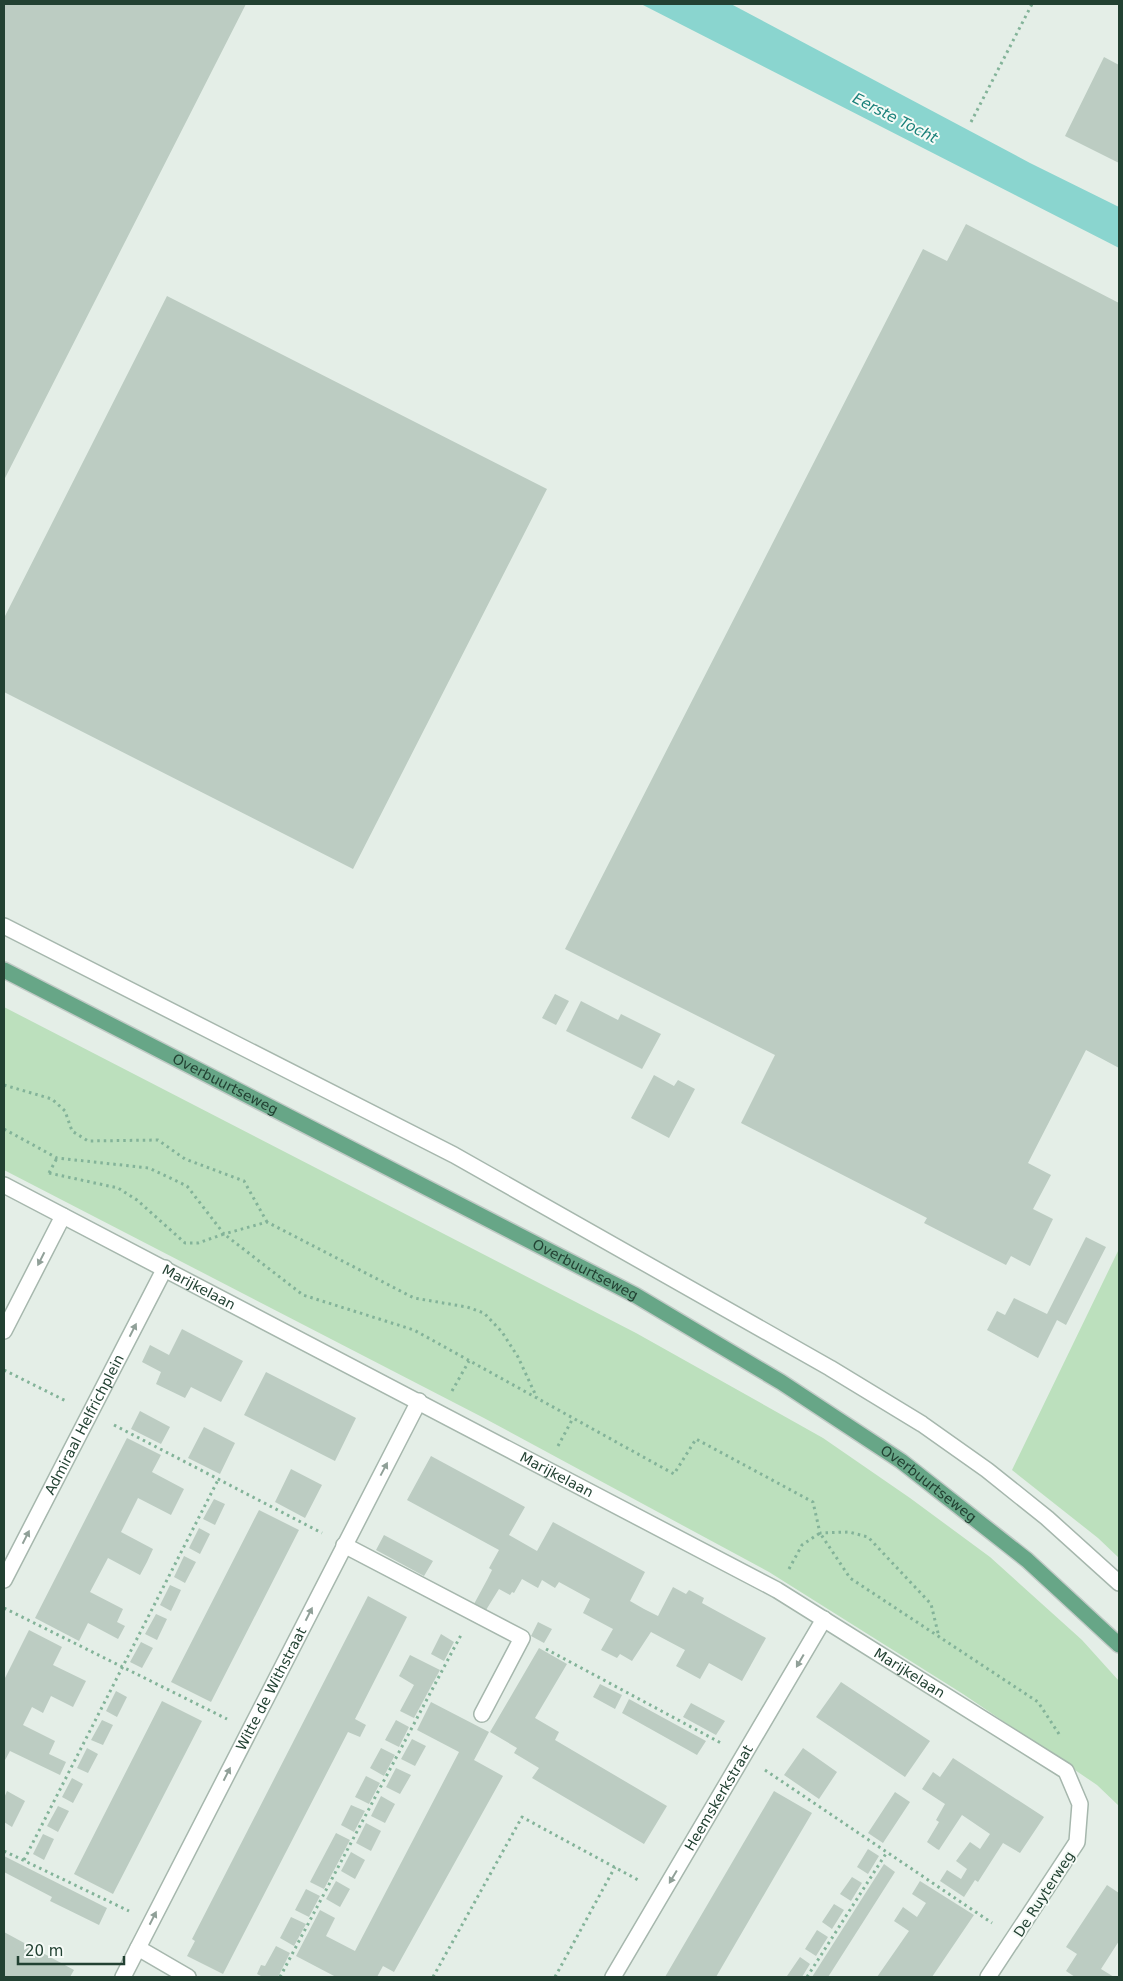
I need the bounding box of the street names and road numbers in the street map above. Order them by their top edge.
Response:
street label: Overbuurtseweg [170,1050,281,1118]
street label: Overbuurtseweg [530,1236,641,1303]
street label: Marijkelaan [160,1261,238,1313]
street label: Admiraal Helfrichplein [41,1352,127,1497]
street label: Overbuurtseweg [878,1442,980,1525]
street label: Marijkelaan [517,1449,596,1500]
street label: Witte de Withstraat [233,1624,310,1753]
street label: Marijkelaan [871,1645,948,1701]
street label: Heemskerkstraat [681,1742,756,1854]
street label: De Ruyterweg [1010,1848,1078,1940]

